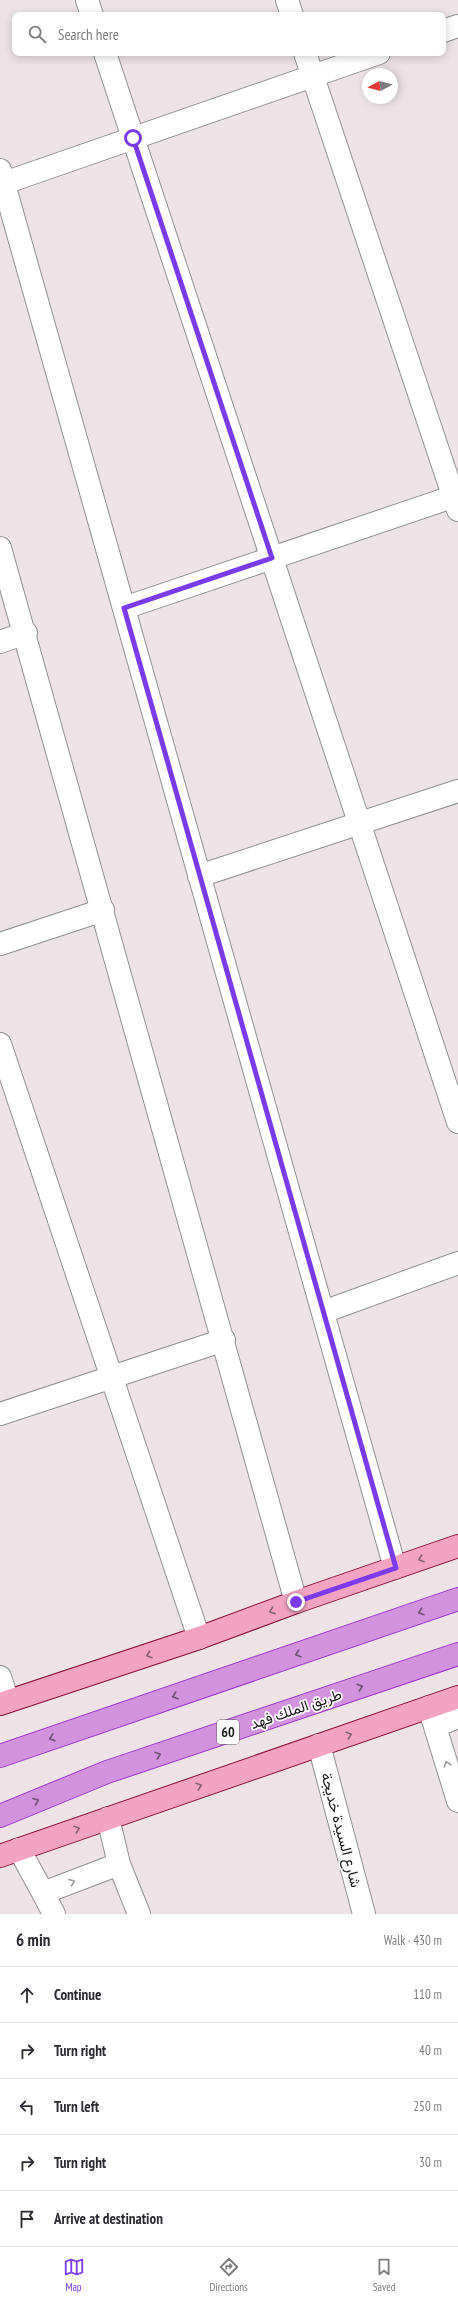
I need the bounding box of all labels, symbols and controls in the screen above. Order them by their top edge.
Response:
search box [12,12,446,56]
icon: search [26,23,48,45]
text: Search here [58,25,119,44]
north arrow [362,68,398,104]
route start [124,129,142,147]
one-way arrow [418,1555,425,1563]
route end [287,1593,305,1611]
one-way arrow [268,1606,275,1614]
one-way arrow [418,1607,425,1616]
one-way arrow [295,1649,302,1658]
one-way arrow [146,1650,153,1658]
one-way arrow [357,1683,364,1692]
street label: طريق الملك فهد [248,1684,345,1734]
one-way arrow [172,1691,179,1700]
road number: 60 [217,1720,239,1744]
one-way arrow [345,1731,352,1740]
one-way arrow [49,1734,56,1742]
one-way arrow [154,1751,161,1760]
one-way arrow [443,1760,451,1767]
street label: شارع السيدة خديجة [315,1770,366,1890]
one-way arrow [196,1783,203,1791]
one-way arrow [33,1798,40,1806]
one-way arrow [73,1825,80,1834]
one-way arrow [69,1878,76,1886]
text: 6 min [16,1929,50,1951]
text: Walk · 430 m [384,1932,442,1949]
icon: ahead [16,1984,38,2006]
text: Continue [54,1985,101,2004]
text: 110 m [413,1986,442,2003]
icon: right [16,2040,38,2062]
text: Turn right [54,2041,106,2060]
text: 40 m [419,2042,442,2059]
icon: left [16,2096,38,2118]
text: Turn left [54,2097,99,2116]
text: 250 m [413,2098,442,2115]
icon: right [16,2152,38,2174]
text: Turn right [54,2153,106,2172]
text: 30 m [419,2154,442,2171]
icon: arrive [16,2208,38,2230]
text: Arrive at destination [54,2209,163,2228]
tab: Map [63,2256,85,2294]
tab: Directions [210,2256,248,2294]
tab: Saved [373,2256,395,2294]

